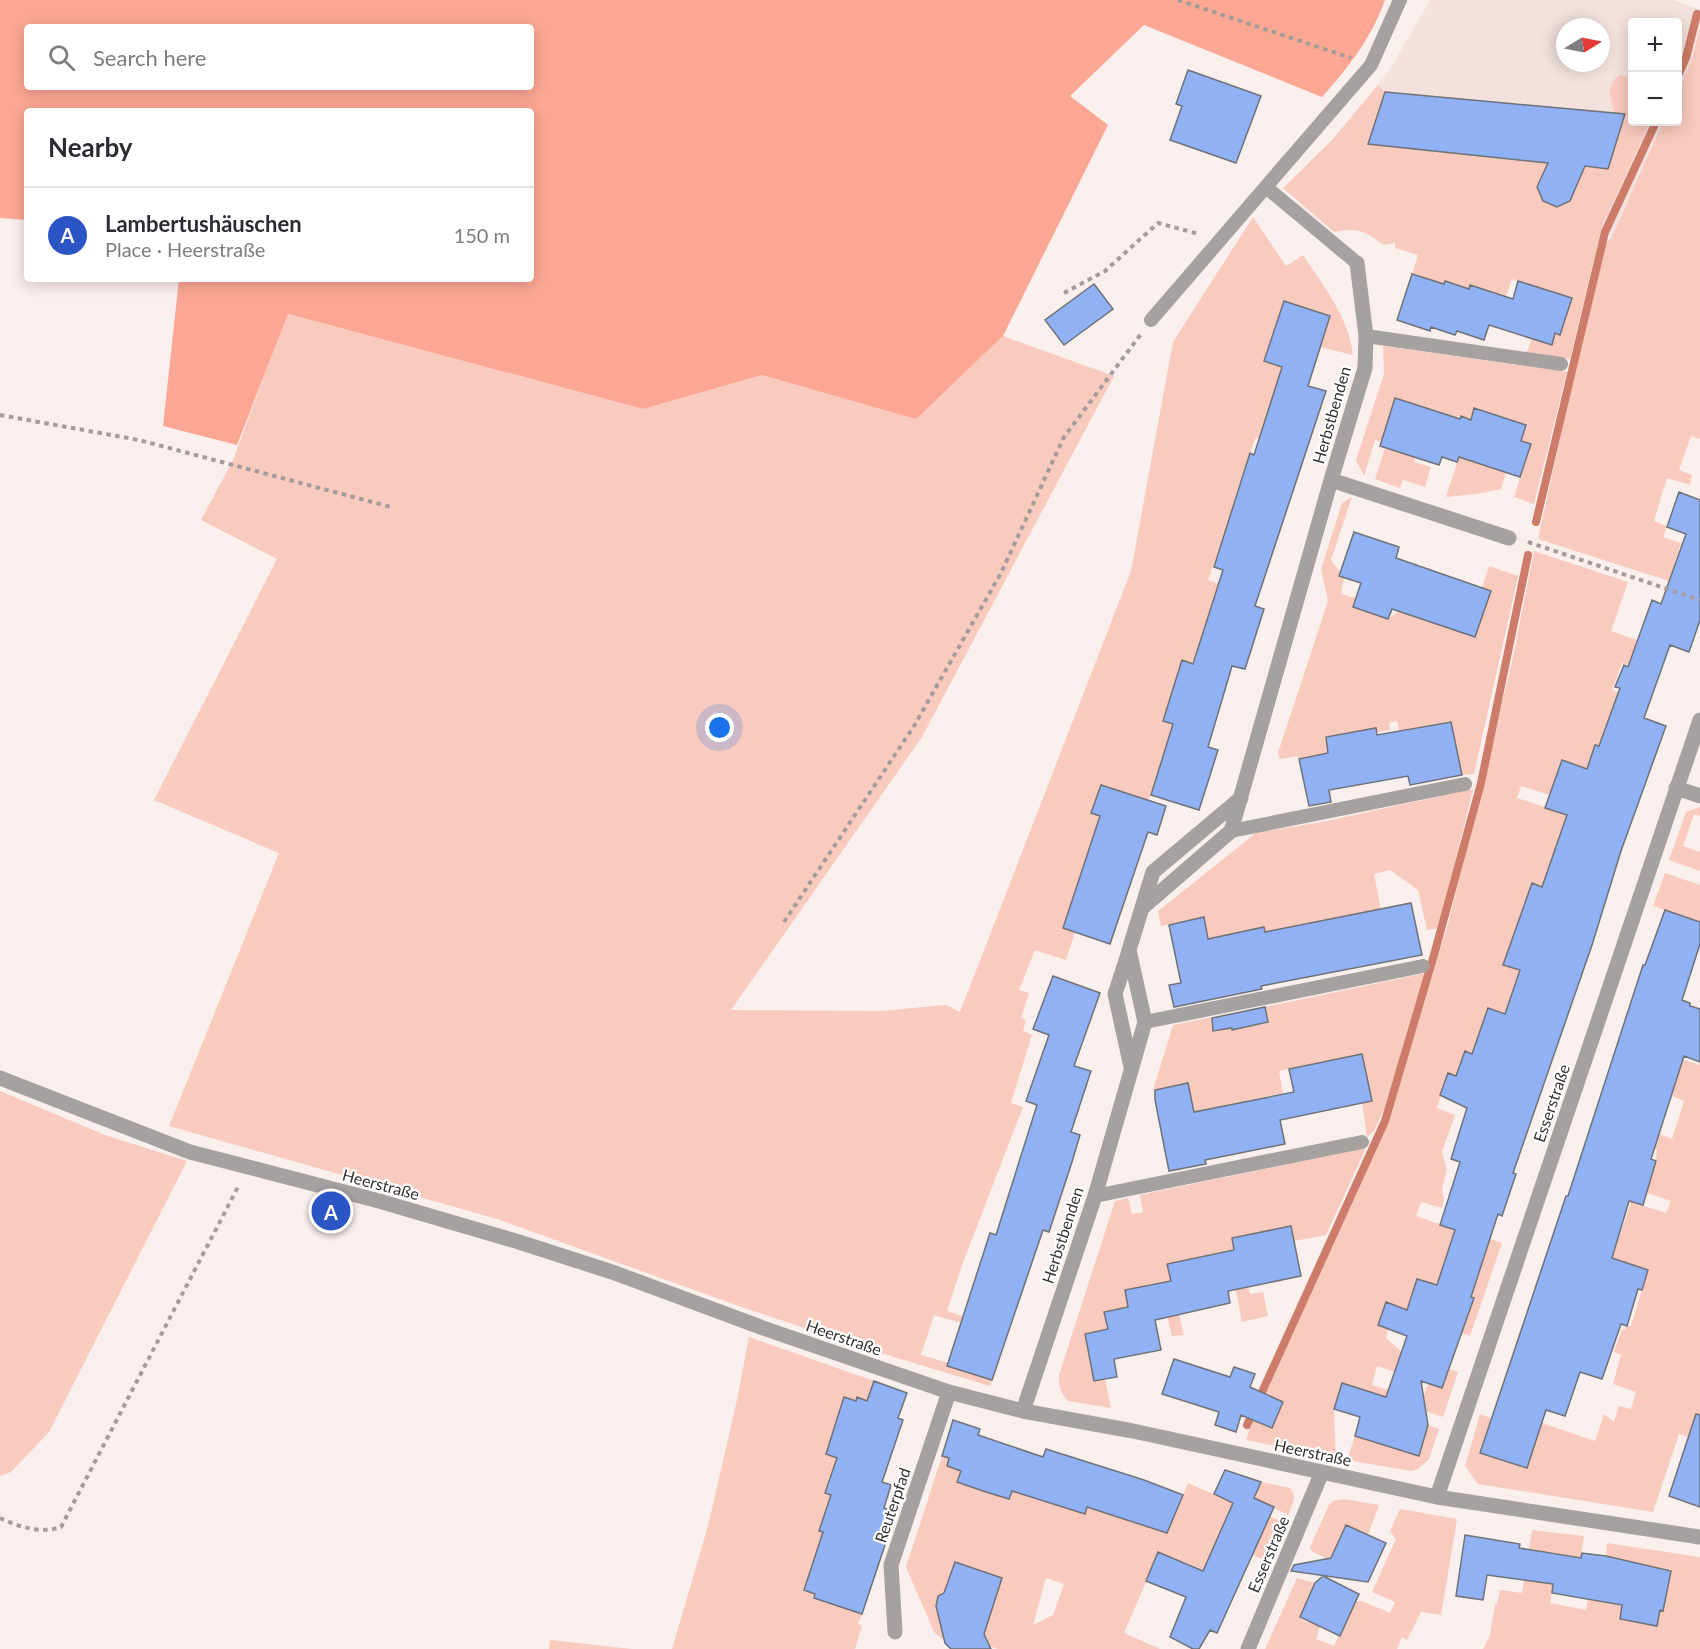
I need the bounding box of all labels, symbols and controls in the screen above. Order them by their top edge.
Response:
north arrow [1556,18,1610,72]
map controls [1628,18,1682,126]
button: + [1628,18,1682,72]
search box [24,24,534,90]
icon: search [45,41,78,74]
text: Search here [93,44,206,71]
button: − [1628,72,1682,126]
text: Nearby [48,131,133,163]
text: Lambertushäuschen [105,210,302,237]
text: A [61,223,74,247]
text: 150 m [454,223,510,247]
text: Place · Heerstraße [105,237,265,261]
street label: Herbstbenden [1308,364,1354,466]
your location [705,713,734,742]
street label: Esserstraße [1529,1062,1573,1144]
street label: Heerstraße [341,1165,421,1203]
street label: Herbstbenden [1037,1184,1087,1286]
pin: A [312,1188,350,1234]
street label: Heerstraße [804,1315,884,1359]
street label: Heerstraße [1273,1435,1353,1469]
street label: Reuterpfad [870,1465,914,1545]
street label: Esserstraße [1243,1513,1293,1595]

